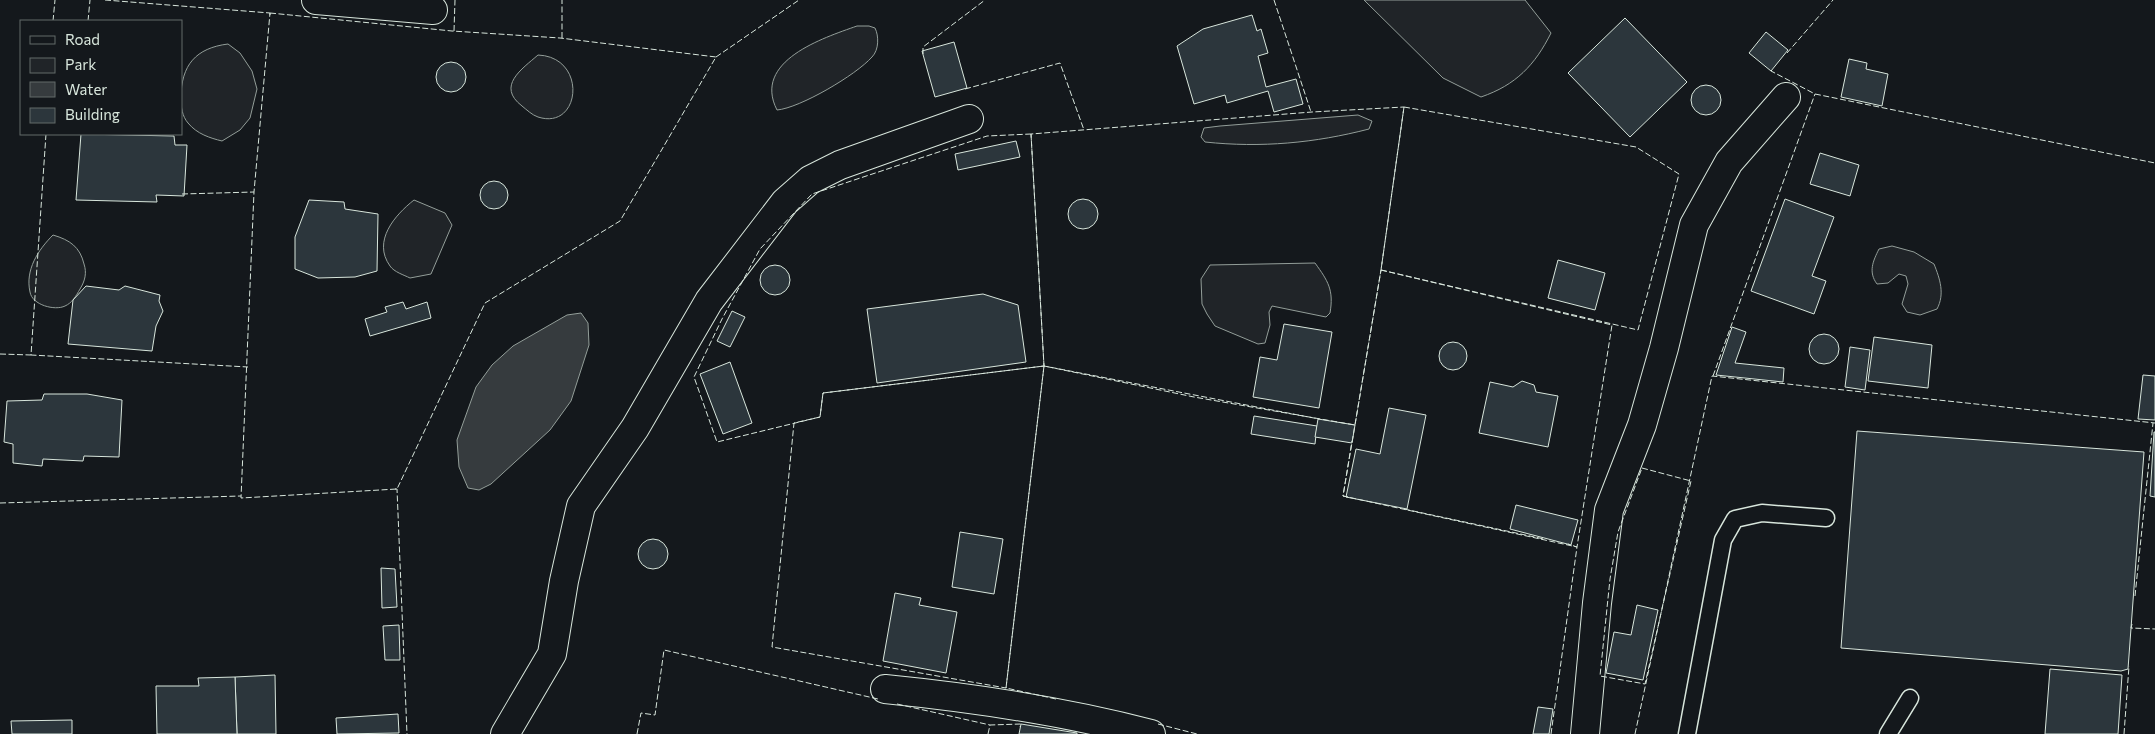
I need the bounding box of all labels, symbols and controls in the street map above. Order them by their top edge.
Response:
legend [20,20,182,135]
text: Road [65,30,100,48]
text: Park [65,55,96,73]
text: Water [65,80,107,98]
text: Building [65,105,120,123]

